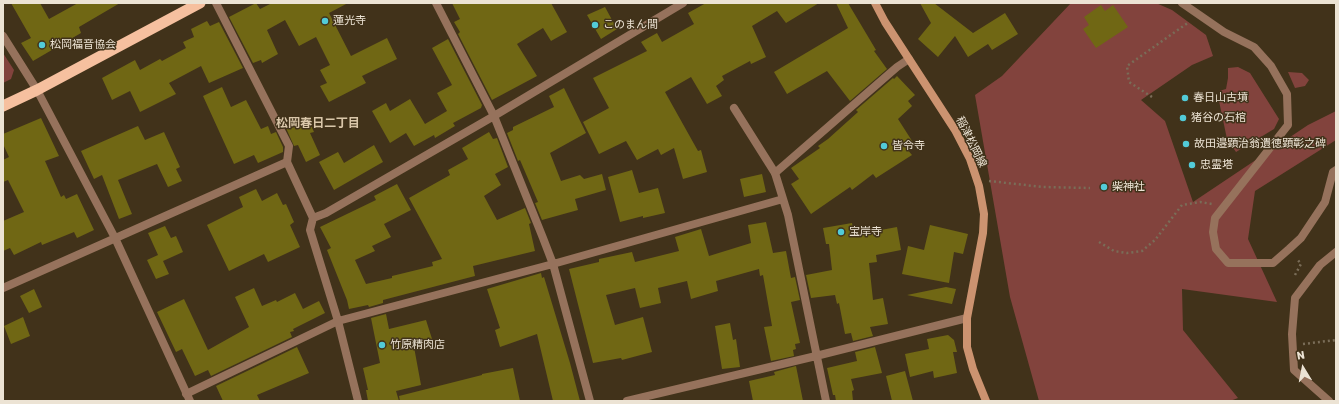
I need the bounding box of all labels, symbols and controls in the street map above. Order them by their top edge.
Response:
place label: 蓮光寺 [333,14,366,28]
marker: 蓮光寺 [320,16,330,26]
place label: このまん間 [603,18,658,32]
marker: このまん間 [590,20,600,30]
place label: 松岡福音協会 [50,38,116,52]
marker: 松岡福音協会 [37,40,47,50]
place label: 春日山古墳 [1193,91,1248,105]
marker: 春日山古墳 [1180,93,1190,103]
place label: 猪谷の石棺 [1191,111,1246,125]
marker: 猪谷の石棺 [1178,113,1188,123]
street label: 稲津松岡線 [953,114,989,170]
district label: 松岡春日二丁目 [276,117,360,131]
place label: 故田邉顕治翁遺徳顕彰之碑 [1194,137,1326,151]
place label: 皆令寺 [892,139,925,153]
marker: 故田邉顕治翁遺徳顕彰之碑 [1181,139,1191,149]
marker: 皆令寺 [879,141,889,151]
place label: 忠霊塔 [1200,158,1233,172]
marker: 忠霊塔 [1187,160,1197,170]
place label: 柴神社 [1112,180,1145,194]
marker: 柴神社 [1099,182,1109,192]
place label: 宝岸寺 [849,225,882,239]
marker: 宝岸寺 [836,227,846,237]
place label: 竹原精肉店 [390,338,445,352]
marker: 竹原精肉店 [377,340,387,350]
north arrow [1283,348,1323,388]
text: N [1296,349,1306,363]

